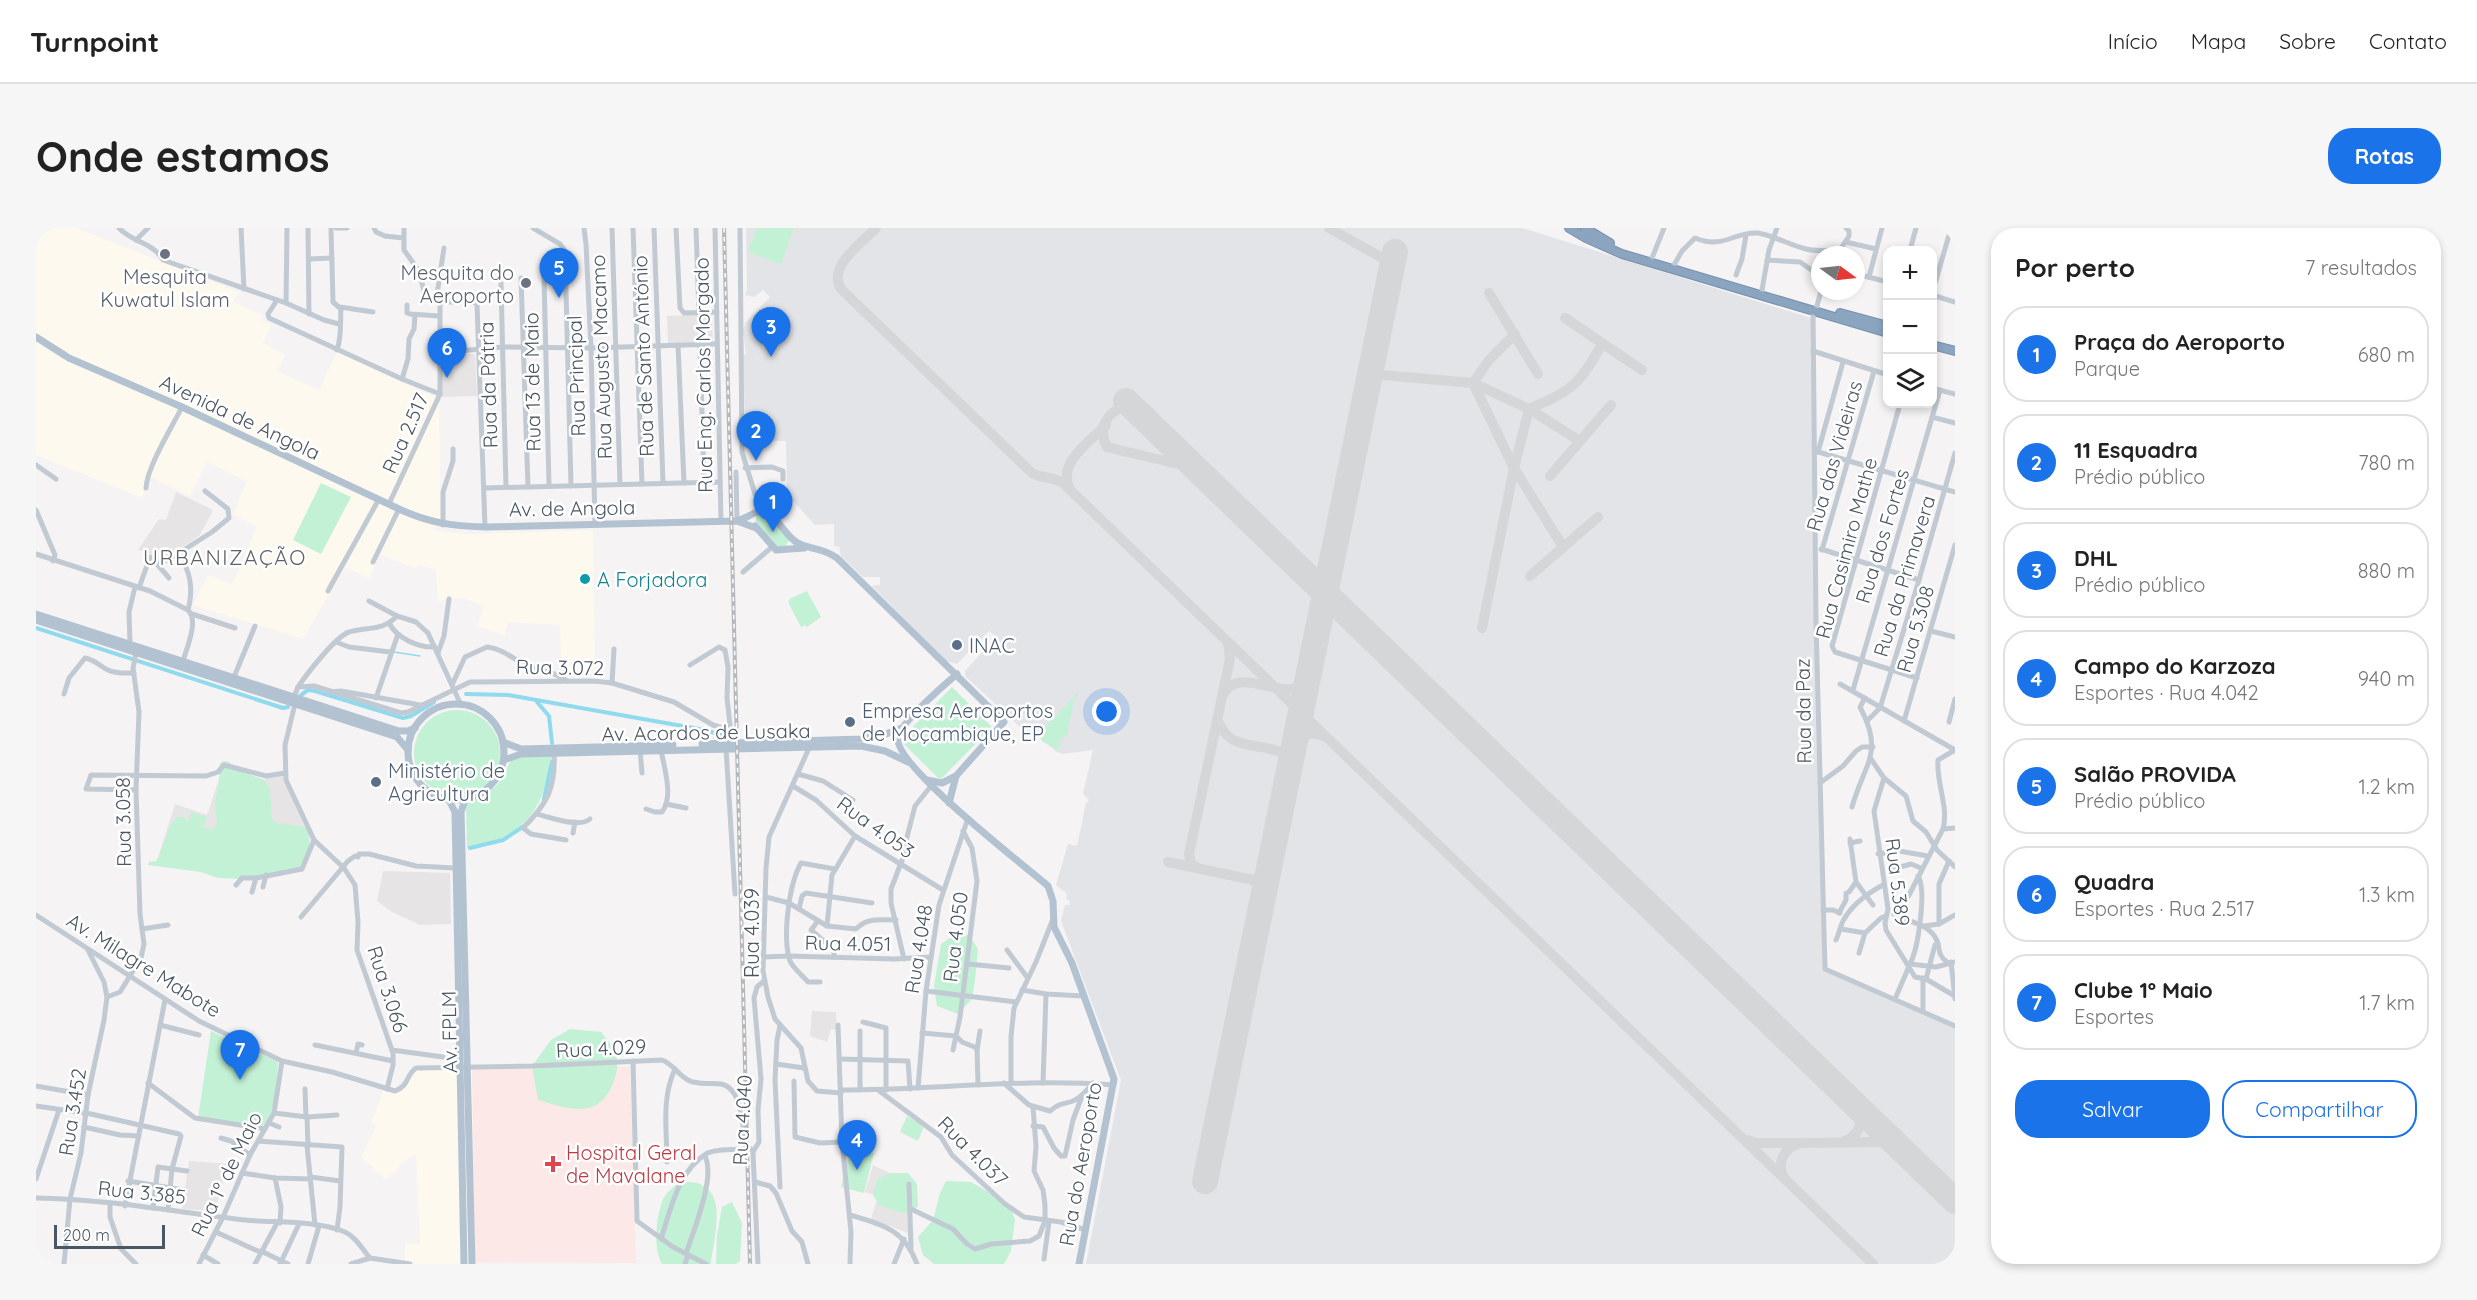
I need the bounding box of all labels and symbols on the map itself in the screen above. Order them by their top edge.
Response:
north arrow [1811,246,1865,300]
marker: Mesquita Kuwatul Islam [158,247,172,261]
pin: 5 [540,248,578,298]
street label: Rua Augusto Macamo [585,254,617,460]
street label: Rua de Santo António [627,255,659,457]
street label: Rua Eng. Carlos Morgado [688,257,718,493]
place label: Mesquita do Aeroporto [400,260,514,308]
place label: Mesquita Kuwatul Islam [100,264,230,312]
marker: Mesquita do Aeroporto [519,276,533,290]
pin: 3 [752,308,790,357]
street label: Rua 13 de Maio [518,312,546,452]
street label: Rua Principal [561,315,591,437]
street label: Rua da Pátria [473,321,503,449]
pin: 6 [428,328,466,378]
street label: Avenida de Angola [156,369,324,465]
street label: Rua das Videiras [1801,378,1867,534]
street label: Rua 2.517 [376,389,434,477]
pin: 2 [736,412,776,461]
street label: Rua Casimiro Mathe [1810,455,1882,641]
street label: Rua dos Fortes [1850,466,1914,606]
pin: 1 [754,482,792,532]
street label: Rua da Primavera [1868,492,1940,660]
street label: Av. de Angola [509,494,635,522]
district label: URBANIZAÇÃO [143,544,307,570]
place label: A Forjadora [597,567,707,592]
marker: A Forjadora [578,572,592,586]
street label: Rua 5.308 [1891,583,1939,675]
place label: INAC [969,633,1014,658]
marker: INAC [950,638,964,652]
street label: Rua 3.072 [516,654,604,680]
street label: Rua da Paz [1790,658,1816,764]
your location [1092,697,1121,726]
place label: Empresa Aeroportos de Moçambique, EP [862,698,1053,746]
marker: Empresa Aeroportos de Moçambique, EP [843,715,857,729]
street label: Av. Acordos de Lusaka [601,718,811,746]
place label: Ministério de Agricultura [388,758,505,806]
marker: Ministério de Agricultura [369,775,383,789]
street label: Rua 3.058 [110,777,136,867]
street label: Rua 4.053 [832,791,920,863]
street label: Rua 5.389 [1880,836,1916,928]
street label: Rua 4.039 [739,888,764,978]
street label: Rua 4.050 [937,890,973,984]
street label: Rua 4.048 [899,903,937,995]
street label: Av. Milagre Mabote [62,908,226,1022]
street label: Rua 4.051 [805,930,891,956]
street label: Rua 3.066 [362,942,414,1036]
street label: Av. FPLM [436,991,462,1073]
pin: 7 [220,1030,260,1080]
street label: Rua 4.029 [555,1033,647,1063]
street label: Rua 3.452 [53,1066,91,1158]
street label: Rua 4.040 [727,1074,757,1166]
street label: Rua do Aeroporto [1053,1080,1107,1248]
street label: Rua 1º de Maio [185,1107,267,1241]
street label: Rua 4.037 [933,1111,1013,1191]
pin: 4 [838,1120,876,1170]
place label: Hospital Geral de Mavalane [566,1140,697,1188]
marker: Hospital Geral de Mavalane [544,1155,562,1173]
street label: Rua 3.385 [97,1175,187,1209]
scale bar [54,1222,165,1250]

